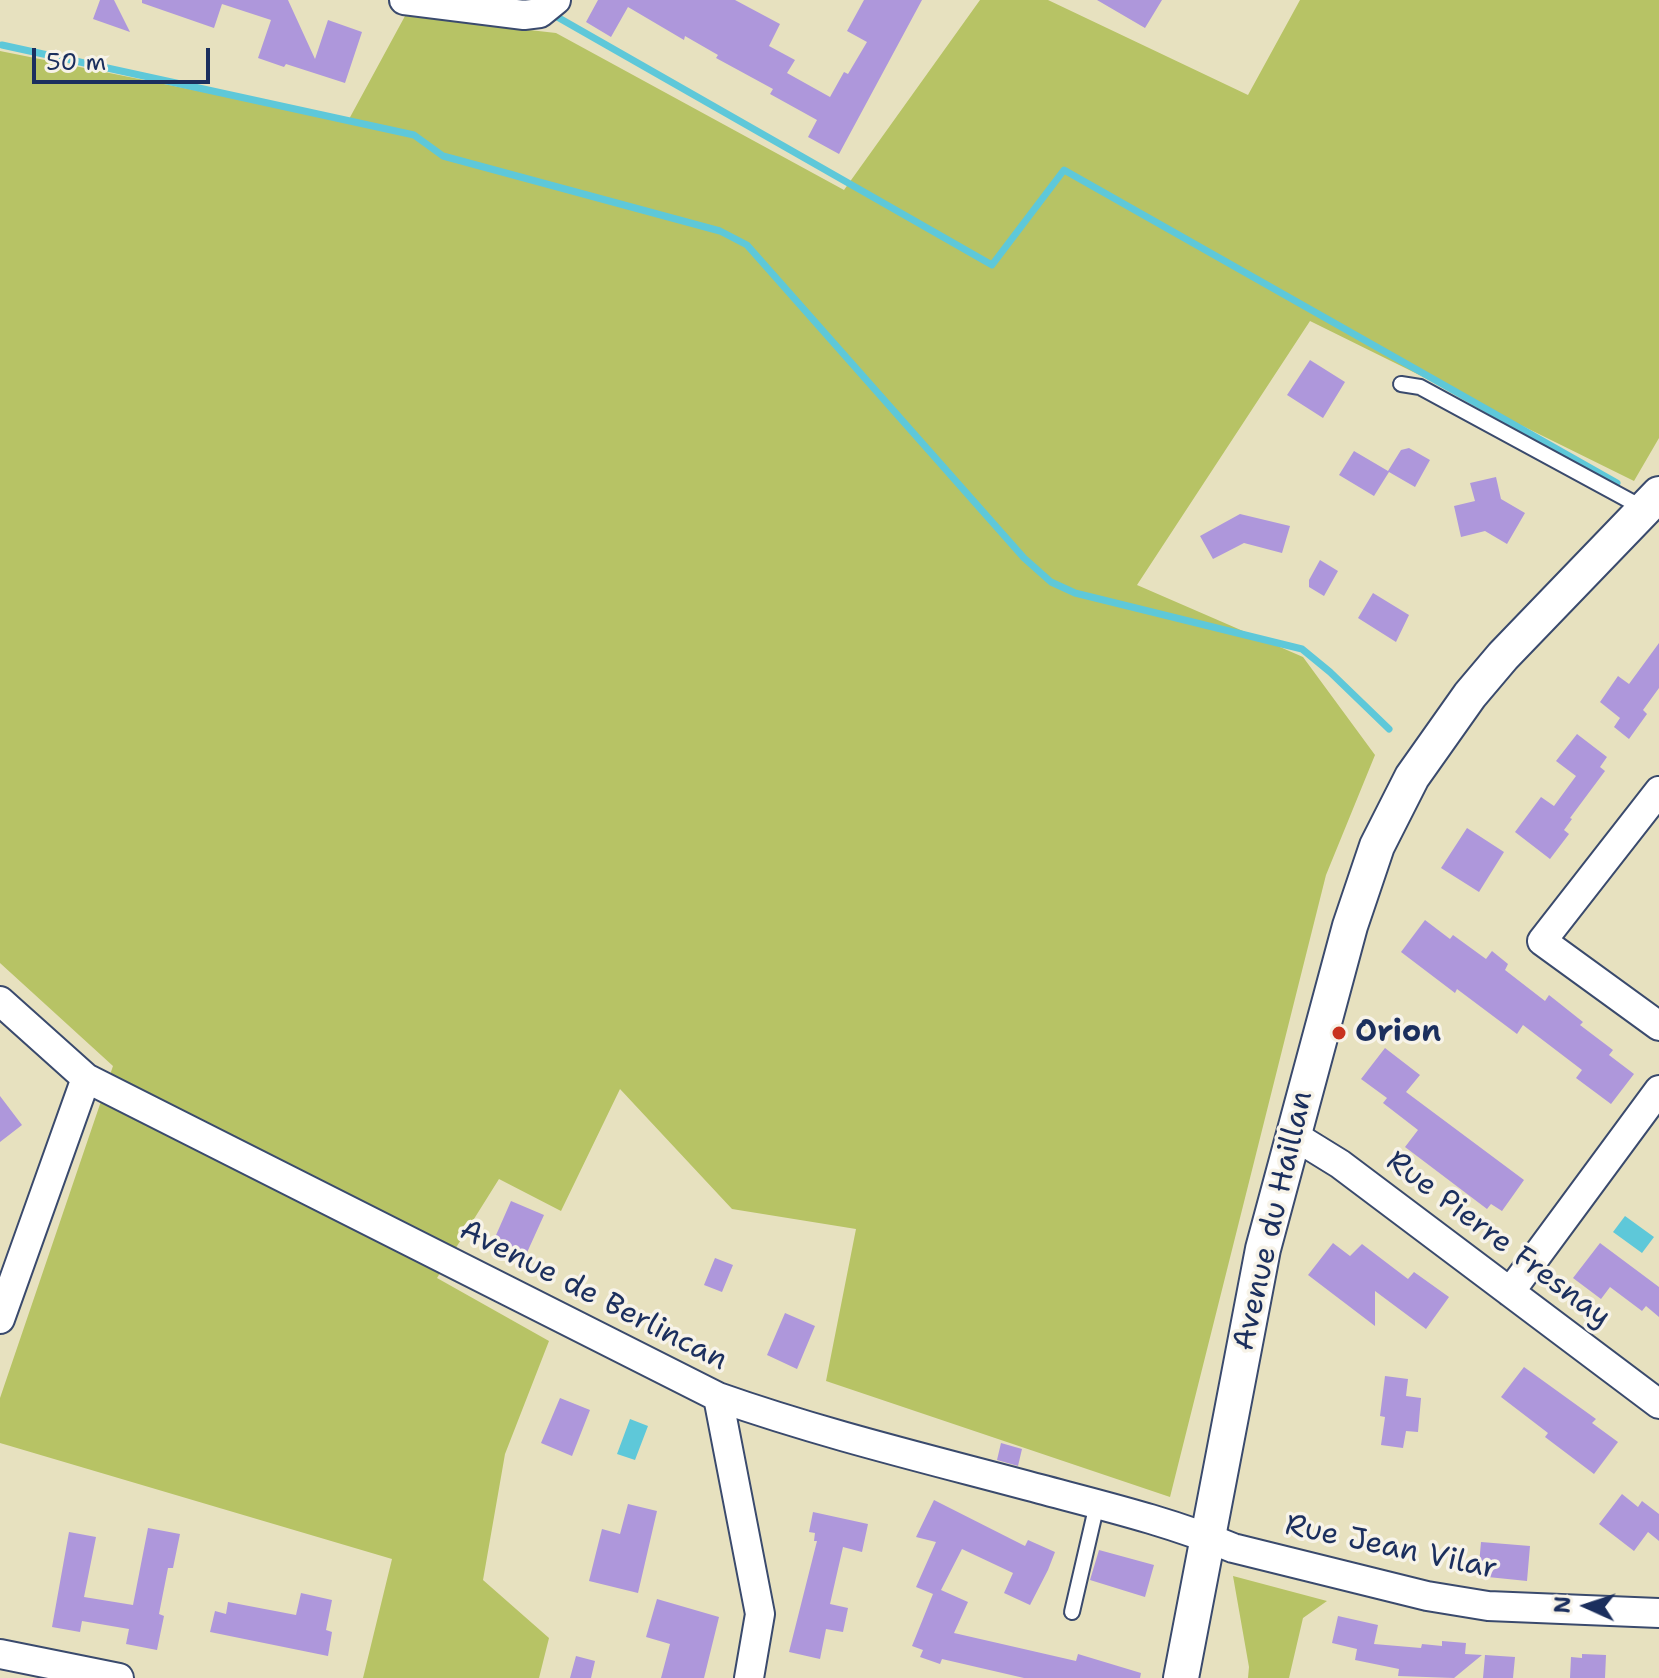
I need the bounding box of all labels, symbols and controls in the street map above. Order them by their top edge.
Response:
scale bar [36,32,214,82]
text: 50 m [46,46,106,78]
place label: Orion [1355,1015,1441,1051]
marker: Orion [1330,1024,1348,1042]
street label: Avenue du Haillan [1227,1088,1321,1354]
street label: Rue Pierre Fresnay [1379,1144,1617,1336]
street label: Avenue de Berlincan [453,1213,733,1379]
street label: Rue Jean Vilar [1282,1508,1500,1588]
north arrow [1547,1566,1627,1646]
text: N [1548,1595,1577,1614]

